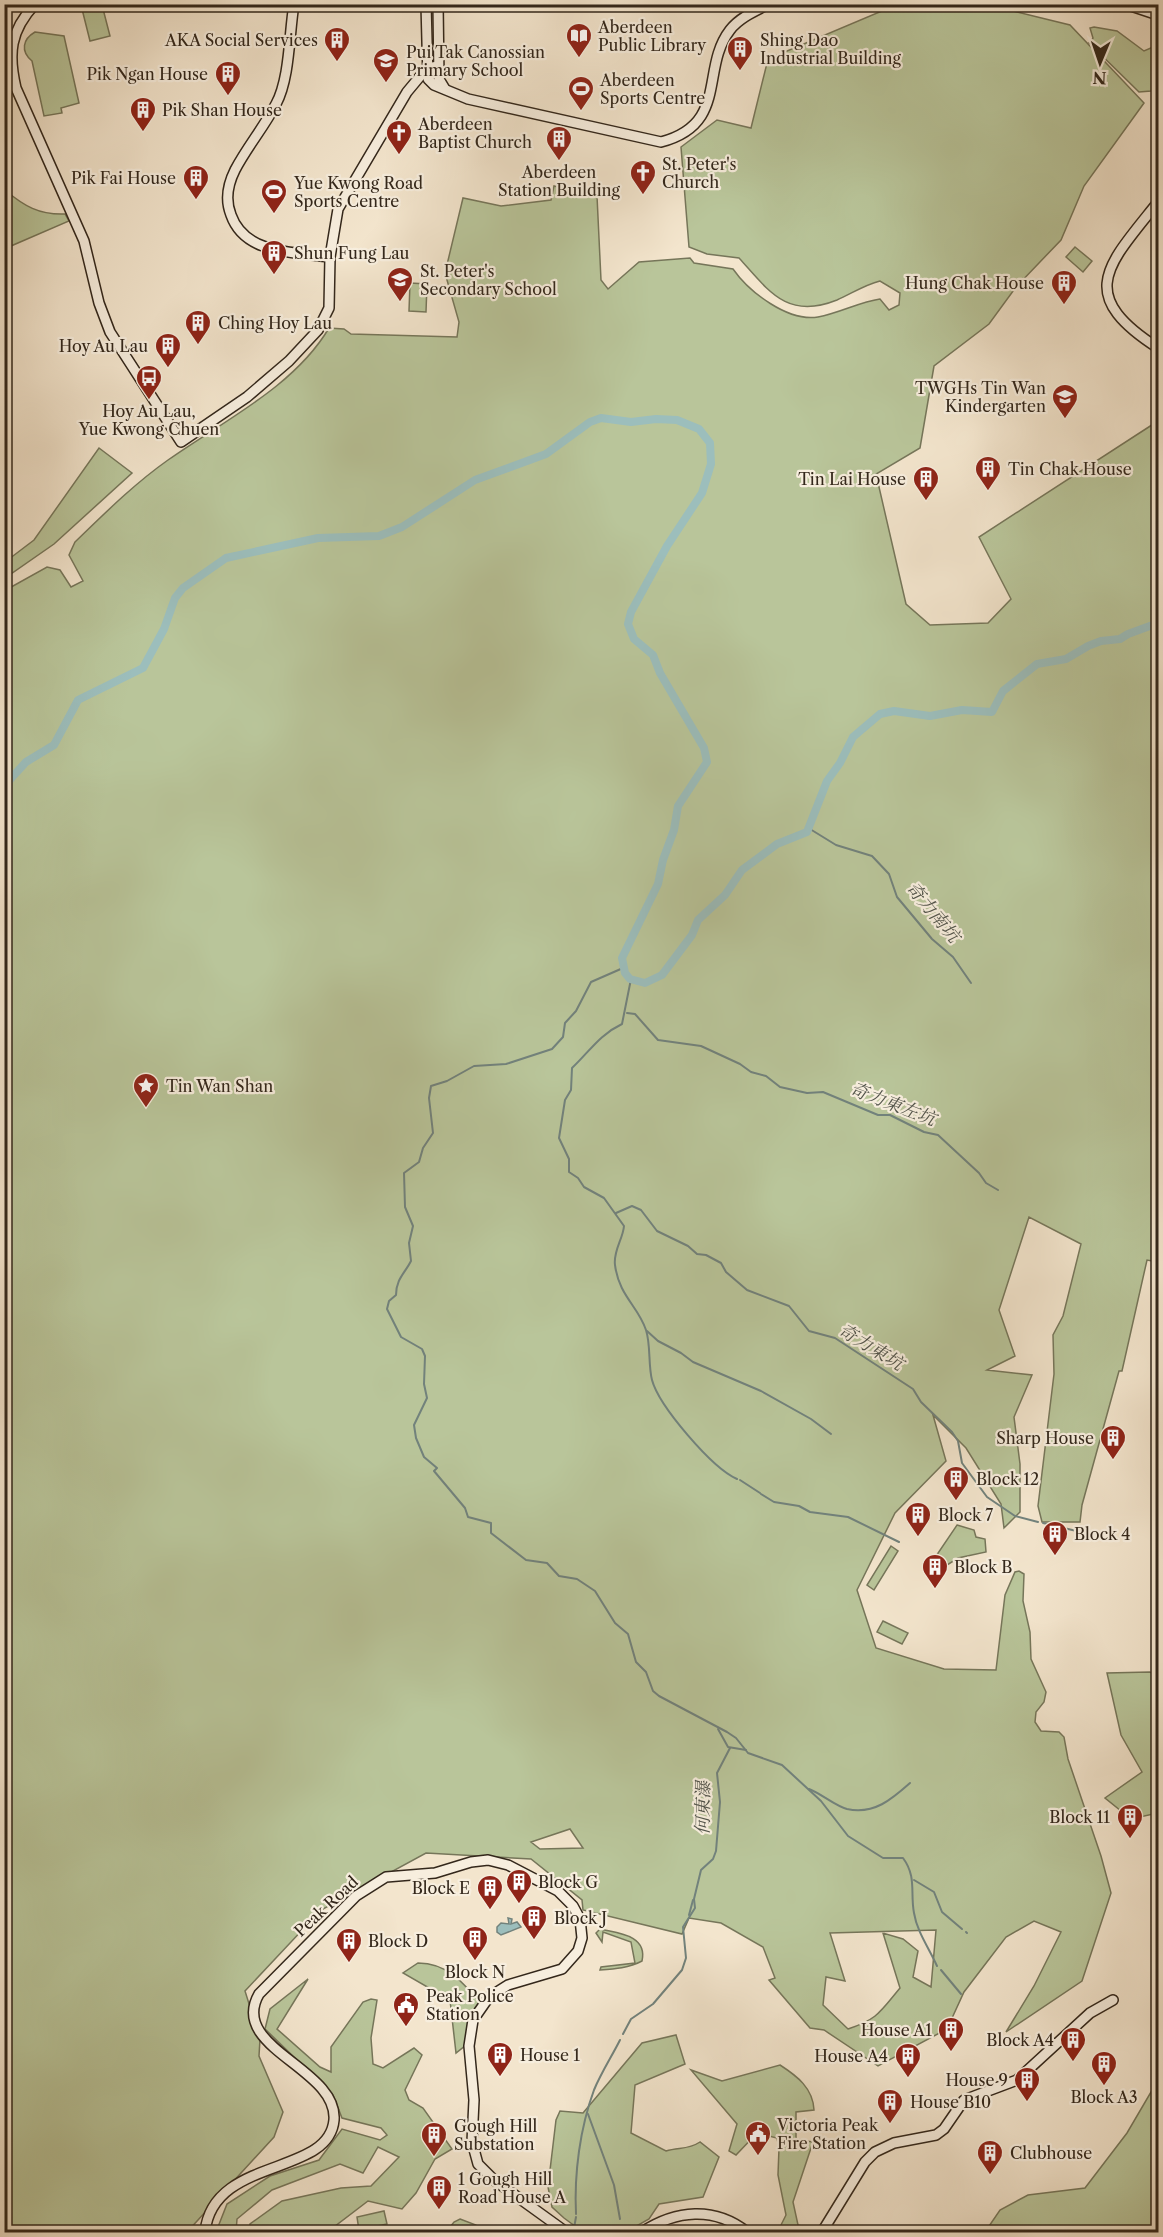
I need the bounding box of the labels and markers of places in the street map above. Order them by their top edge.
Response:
place label: Aberdeen Public Library [597,17,707,55]
library icon: Aberdeen Public Library [564,21,594,59]
building icon: AKA Social Services [322,25,352,63]
place label: AKA Social Services [164,30,318,50]
place label: Shing Dao Industrial Building [760,30,902,68]
building icon: Shing Dao Industrial Building [725,34,755,72]
place label: Pui Tak Canossian Primary School [406,42,545,80]
school or university icon: Pui Tak Canossian Primary School [371,46,401,84]
building icon: Pik Ngan House [213,59,243,97]
place label: Pik Ngan House [87,64,208,84]
place label: Aberdeen Sports Centre [599,70,705,108]
sports icon: Aberdeen Sports Centre [566,74,596,112]
building icon: Pik Shan House [128,95,158,133]
place label: Pik Shan House [162,100,282,120]
place label: Aberdeen Baptist Church [417,114,532,152]
church icon: Aberdeen Baptist Church [384,118,414,156]
building icon: Aberdeen Station Building [544,124,574,162]
place label: St. Peter's Church [662,154,736,192]
church icon: St. Peter's Church [628,158,658,196]
place label: Aberdeen Station Building [498,162,621,200]
building icon: Pik Fai House [181,163,211,201]
place label: Pik Fai House [71,168,176,188]
place label: Yue Kwong Road Sports Centre [293,173,423,211]
sports icon: Yue Kwong Road Sports Centre [259,177,289,215]
building icon: Shun Fung Lau [259,238,289,276]
place label: Shun Fung Lau [294,243,410,263]
place label: St. Peter's Secondary School [420,261,557,299]
school or university icon: St. Peter's Secondary School [385,265,415,303]
building icon: Hung Chak House [1049,268,1079,306]
place label: Hung Chak House [905,273,1044,293]
building icon: Ching Hoy Lau [183,308,213,346]
place label: Ching Hoy Lau [218,313,332,333]
building icon: Hoy Au Lau [153,331,183,369]
place label: Hoy Au Lau [59,336,148,356]
bus stop icon: Hoy Au Lau, Yue Kwong Chuen [134,363,164,401]
place label: TWGHs Tin Wan Kindergarten [915,378,1046,416]
school or university icon: TWGHs Tin Wan Kindergarten [1050,382,1080,420]
place label: Hoy Au Lau, Yue Kwong Chuen [78,401,219,439]
building icon: Tin Chak House [973,454,1003,492]
place label: Tin Chak House [1008,459,1132,479]
building icon: Tin Lai House [911,464,941,502]
place label: Tin Lai House [798,469,906,489]
place icon: Tin Wan Shan [131,1071,161,1109]
place label: Tin Wan Shan [166,1076,273,1096]
building icon: Sharp House [1098,1423,1128,1461]
place label: Sharp House [996,1428,1094,1448]
building icon: Block 12 [941,1464,971,1502]
place label: Block 12 [976,1469,1039,1489]
building icon: Block 7 [903,1500,933,1538]
place label: Block 7 [938,1505,993,1525]
building icon: Block 4 [1040,1519,1070,1557]
place label: Block 4 [1074,1524,1130,1544]
building icon: Block B [920,1552,950,1590]
place label: Block B [954,1557,1012,1577]
building icon: Block 11 [1115,1802,1145,1840]
place label: Block 11 [1049,1807,1110,1827]
building icon: Block G [504,1867,534,1905]
place label: Block G [538,1872,598,1892]
building icon: Block E [475,1873,505,1911]
place label: Block E [412,1878,470,1898]
building icon: Block J [519,1903,549,1941]
place label: Block J [554,1908,607,1928]
building icon: Block N [460,1924,490,1962]
building icon: Block D [334,1926,364,1964]
place label: Block D [368,1931,428,1951]
place label: Block N [445,1962,505,1982]
place label: Peak Police Station [426,1986,514,2024]
public building icon: Peak Police Station [391,1990,421,2028]
building icon: House A1 [936,2015,966,2053]
place label: House A1 [861,2020,932,2040]
building icon: Block A4 [1058,2025,1088,2063]
place label: Block A4 [986,2030,1054,2050]
building icon: House 1 [485,2040,515,2078]
building icon: House A4 [893,2041,923,2079]
place label: House 1 [520,2045,580,2065]
place label: House A4 [814,2046,888,2066]
building icon: Block A3 [1089,2049,1119,2087]
building icon: House 9 [1012,2065,1042,2103]
place label: House 9 [945,2070,1008,2090]
building icon: House B10 [875,2087,905,2125]
place label: Block A3 [1070,2087,1138,2107]
place label: House B10 [910,2092,991,2112]
place label: Victoria Peak Fire Station [776,2115,879,2153]
place label: Gough Hill Substation [454,2116,538,2154]
public building icon: Victoria Peak Fire Station [743,2119,773,2157]
building icon: Gough Hill Substation [419,2120,449,2158]
building icon: Clubhouse [975,2138,1005,2176]
place label: Clubhouse [1010,2143,1092,2163]
place label: 1 Gough Hill Road House A [458,2169,567,2207]
building icon: 1 Gough Hill Road House A [424,2173,454,2211]

